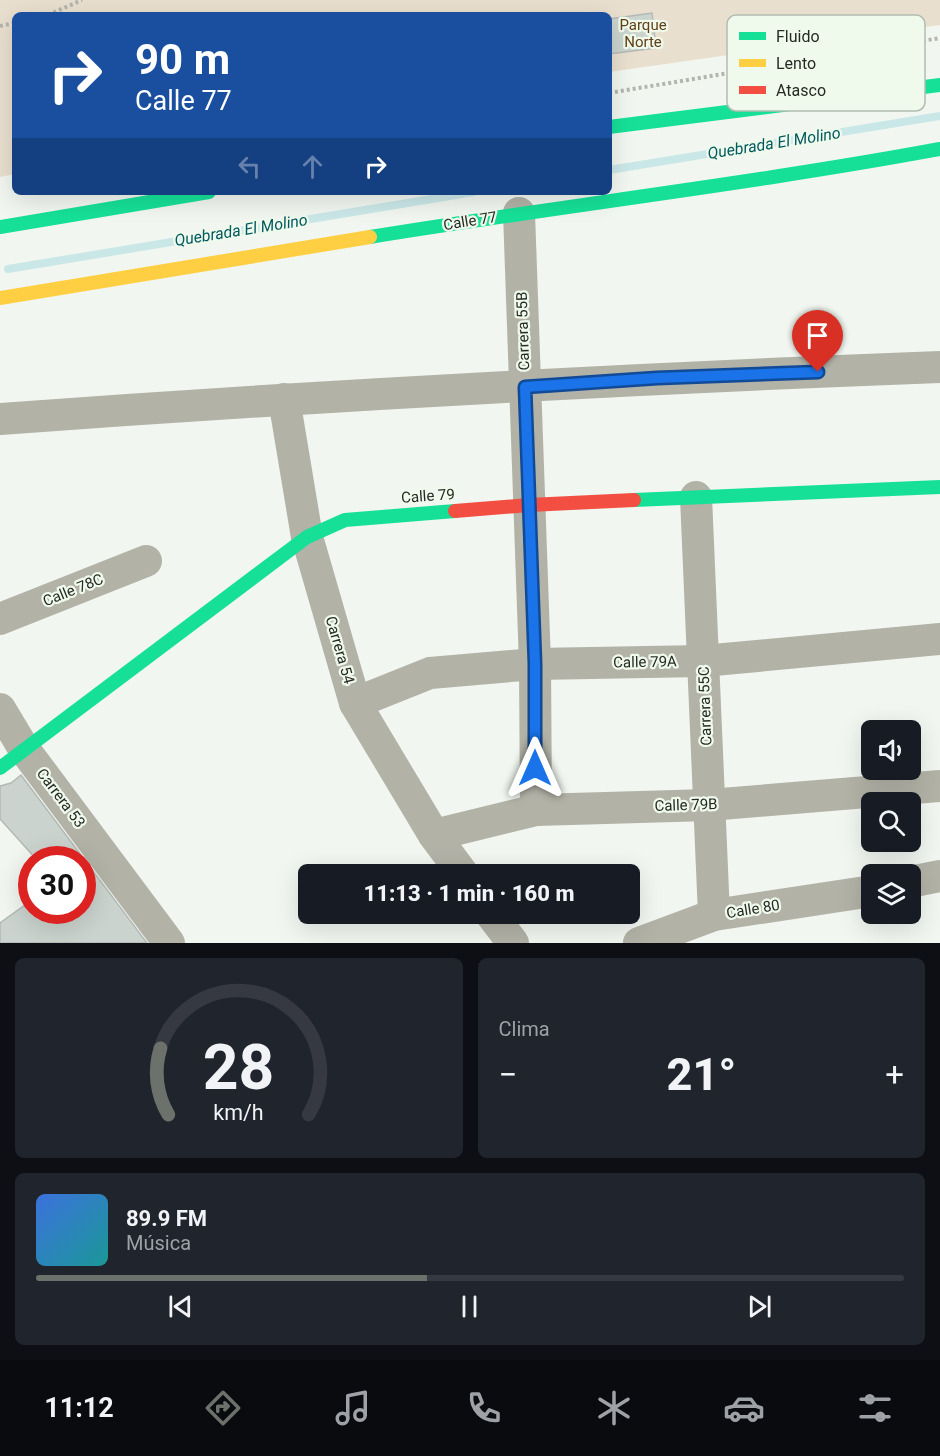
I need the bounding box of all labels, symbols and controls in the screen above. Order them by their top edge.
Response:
legend [727,15,925,111]
park label: Parque Norte [619,16,667,51]
text: Fluido [776,27,820,46]
text: 90 m [135,35,230,84]
icon: right [36,36,114,114]
text: Lento [776,54,816,73]
text: Atasco [776,81,826,100]
text: Calle 77 [135,85,232,117]
water label: Quebrada El Molino [706,123,842,163]
icon: left [233,150,266,183]
icon: ahead [296,150,329,183]
icon: right [359,150,392,183]
street label: Calle 77 [442,208,498,234]
water label: Quebrada El Molino [173,210,309,250]
street label: Carrera 55B [513,291,533,371]
pin [792,310,843,372]
icon: arrive [801,319,834,352]
street label: Calle 79 [401,485,455,507]
street label: Calle 78C [40,570,106,610]
street label: Carrera 54 [322,614,358,686]
street label: Calle 79A [613,652,677,672]
street label: Carrera 55C [695,666,715,746]
map controls [861,720,921,924]
button: sound [861,720,921,780]
position arrow [503,736,567,800]
street label: Carrera 53 [33,765,89,831]
button: search [861,792,921,852]
street label: Calle 79B [654,795,718,815]
speed limit sign: 30 [18,846,96,924]
button: layers [861,864,921,924]
text: 11:13 · 1 min · 160 m [364,881,574,906]
street label: Calle 80 [725,896,781,922]
text: Clima [499,1017,550,1041]
text: 28 [203,1031,275,1104]
text: 21° [667,1048,736,1101]
text: − [499,1055,517,1094]
text: + [885,1055,904,1094]
text: km/h [214,1100,264,1125]
text: 89.9 FM [126,1206,207,1231]
text: Música [126,1231,191,1255]
icon: previous [164,1290,197,1323]
icon: pause [453,1290,486,1323]
icon: next [743,1290,776,1323]
icon: directions [202,1387,244,1429]
icon: music [332,1387,374,1429]
icon: phone [463,1387,505,1429]
icon: climate [593,1387,635,1429]
icon: car [723,1387,765,1429]
icon: filters [854,1387,896,1429]
text: 11:12 [44,1392,114,1424]

